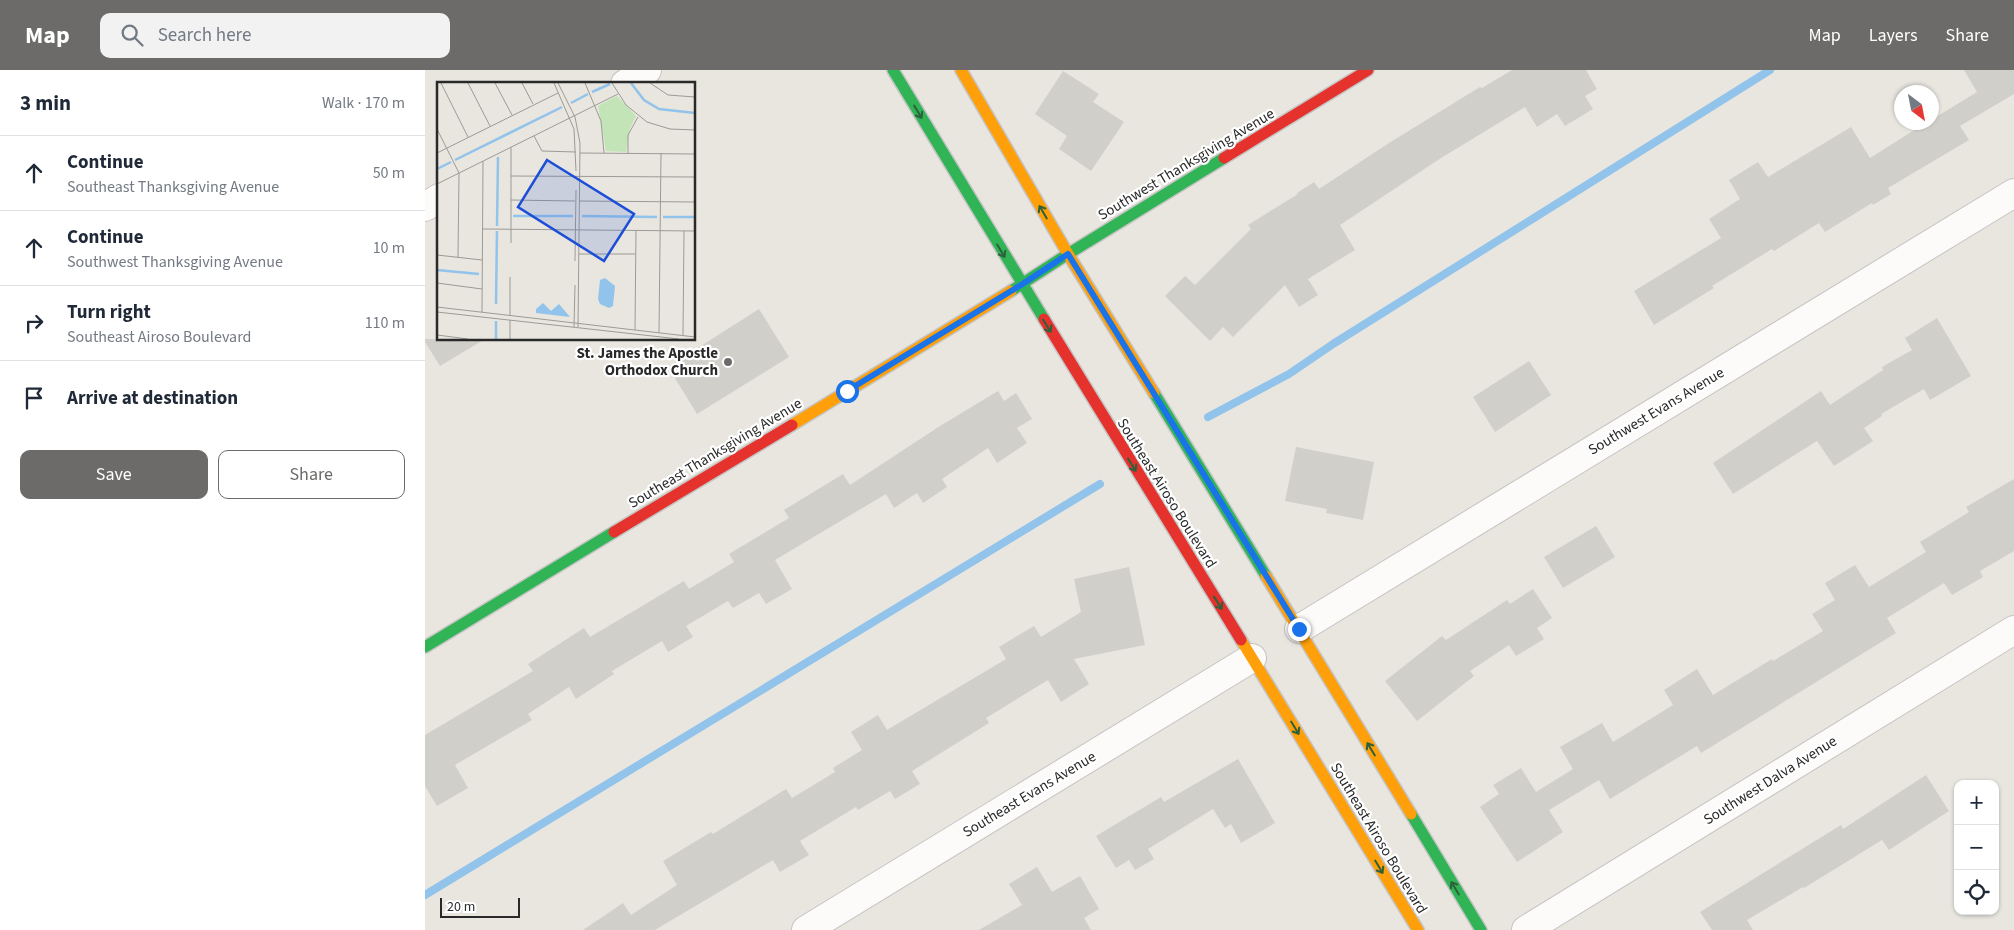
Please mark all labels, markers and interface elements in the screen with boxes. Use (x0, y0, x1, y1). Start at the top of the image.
search box (100, 13, 450, 58)
text: Map (25, 18, 70, 53)
icon: search (118, 21, 146, 49)
text: Search here (158, 22, 251, 49)
text: Map (1809, 23, 1841, 48)
text: Layers (1869, 23, 1918, 48)
text: Share (1946, 23, 1989, 48)
inset map (437, 82, 695, 340)
north arrow (1894, 85, 1939, 130)
text: 3 min (20, 88, 71, 118)
text: Walk · 170 m (322, 92, 405, 114)
street label: Southwest Thanksgiving Avenue (1094, 103, 1278, 226)
one-way arrow (914, 104, 924, 118)
text: Continue (67, 149, 144, 176)
icon: ahead (20, 159, 48, 187)
text: 50 m (373, 162, 405, 184)
text: Southeast Thanksgiving Avenue (67, 176, 279, 198)
one-way arrow (1038, 205, 1048, 219)
text: Continue (67, 224, 144, 251)
icon: ahead (20, 234, 48, 262)
text: 10 m (373, 237, 405, 259)
one-way arrow (997, 244, 1007, 258)
text: Southwest Thanksgiving Avenue (67, 251, 283, 273)
text: Turn right (67, 299, 151, 326)
icon: right (20, 309, 48, 337)
text: 110 m (365, 312, 405, 334)
one-way arrow (1043, 319, 1053, 333)
text: Southeast Airoso Boulevard (67, 326, 251, 348)
place label: St. James the Apostle Orthodox Church (577, 343, 718, 381)
marker: St. James the Apostle Orthodox Church (722, 356, 734, 368)
street label: Southwest Evans Avenue (1584, 362, 1728, 460)
route start (836, 380, 859, 403)
icon: arrive (20, 384, 48, 412)
text: Arrive at destination (67, 385, 238, 412)
street label: Southeast Thanksgiving Avenue (625, 393, 806, 514)
street label: Southeast Airoso Boulevard (1112, 414, 1221, 572)
button: Save (20, 450, 208, 499)
button: Share (218, 450, 405, 499)
one-way arrow (1128, 457, 1138, 471)
one-way arrow (1213, 596, 1223, 610)
route end (1288, 618, 1311, 641)
one-way arrow (1291, 721, 1301, 735)
street label: Southwest Dalva Avenue (1699, 731, 1841, 830)
one-way arrow (1366, 743, 1376, 757)
street label: Southeast Evans Avenue (959, 746, 1100, 843)
street label: Southeast Airoso Boulevard (1325, 759, 1432, 918)
map controls (1954, 780, 1999, 915)
button: + (1954, 780, 1999, 825)
button: − (1954, 825, 1999, 870)
one-way arrow (1375, 860, 1385, 874)
button: locate (1954, 870, 1999, 915)
one-way arrow (1450, 882, 1460, 896)
scale bar (440, 895, 520, 918)
text: 20 m (447, 897, 475, 917)

